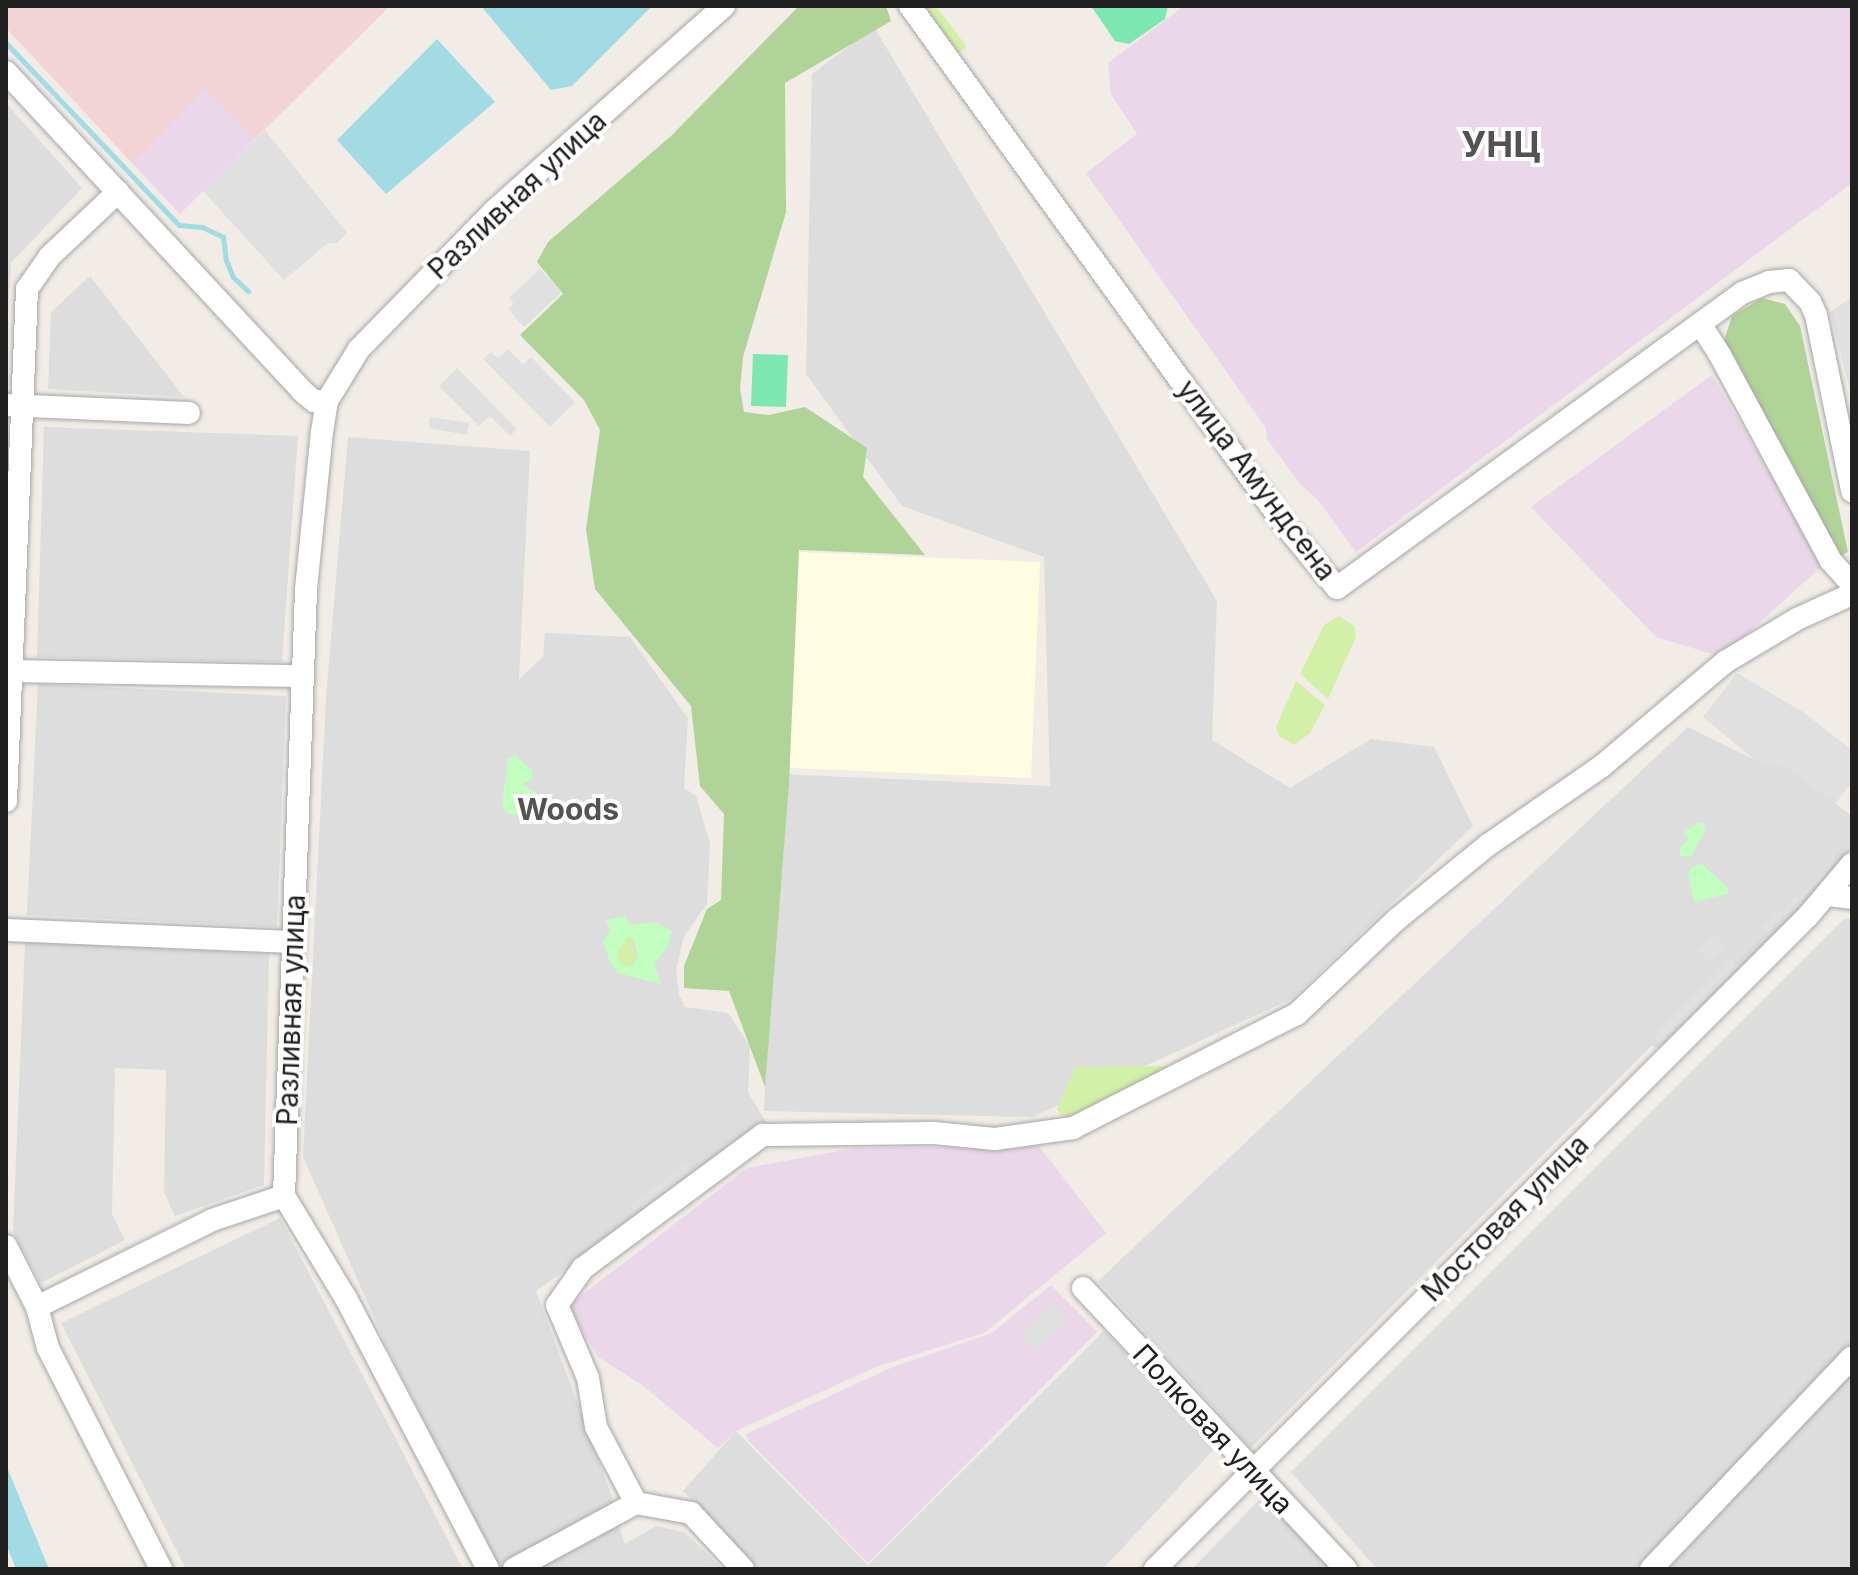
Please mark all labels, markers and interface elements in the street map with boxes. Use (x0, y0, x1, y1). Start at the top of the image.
street label: Разливная улица (421, 104, 613, 286)
district label: УНЦ (1461, 123, 1541, 167)
street label: улица Амундсена (1171, 373, 1343, 587)
district label: Woods (517, 791, 619, 827)
street label: Разливная улица (270, 894, 312, 1126)
street label: Мостовая улица (1415, 1128, 1595, 1308)
street label: Полковая улица (1126, 1337, 1300, 1521)

